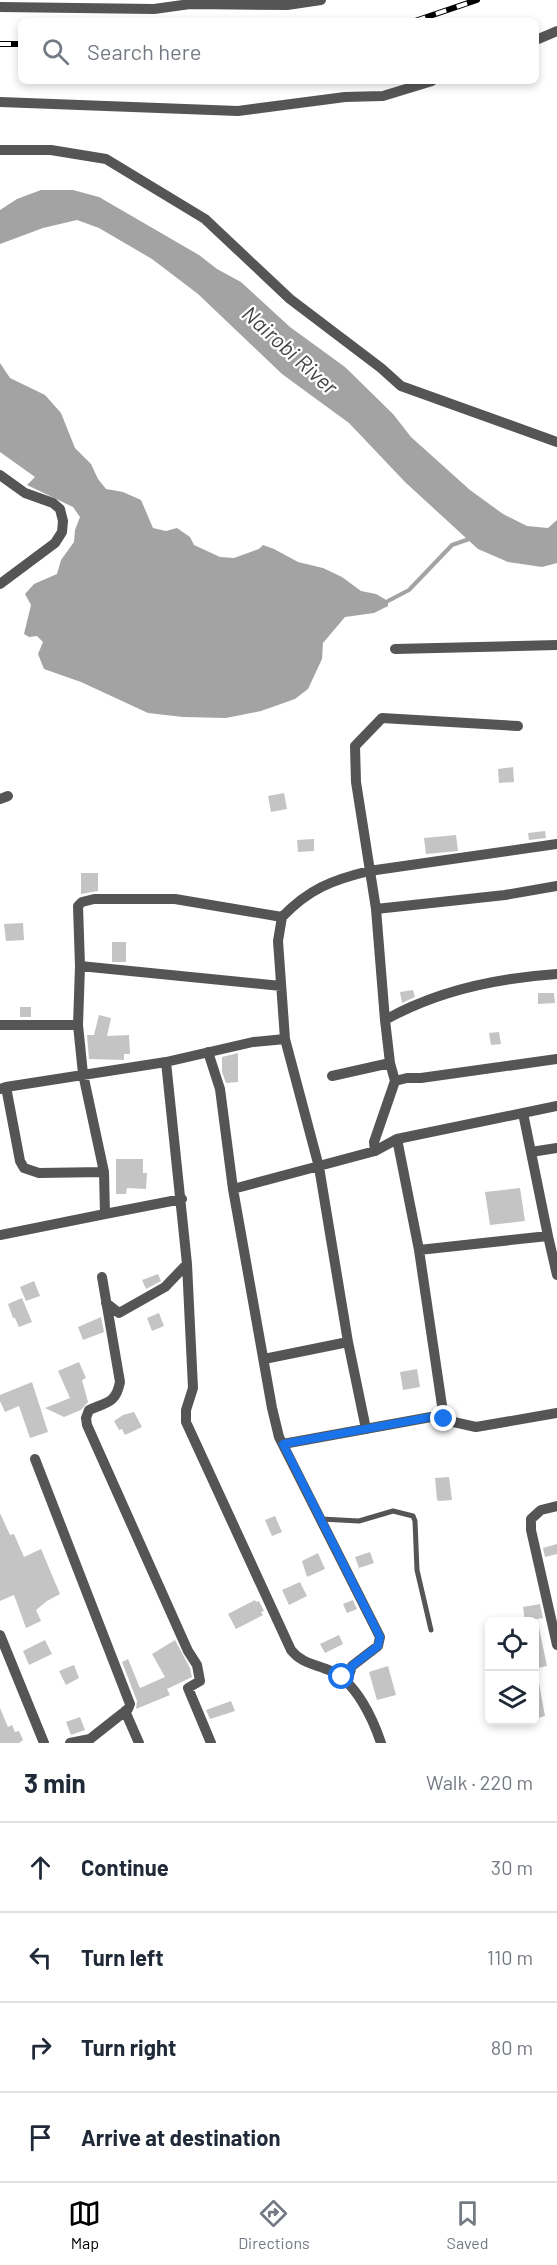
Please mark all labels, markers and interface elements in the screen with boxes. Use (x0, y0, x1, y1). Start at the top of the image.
search box (18, 18, 539, 84)
icon: search (39, 35, 72, 68)
text: Search here (87, 38, 201, 64)
water label: Nairobi River (238, 300, 345, 400)
route end (430, 1405, 456, 1431)
map controls (485, 1617, 539, 1725)
button: locate (485, 1617, 539, 1671)
route start (328, 1663, 354, 1689)
button: layers (485, 1671, 539, 1725)
text: 3 min (24, 1767, 86, 1798)
text: Walk · 220 m (426, 1770, 533, 1794)
icon: ahead (24, 1851, 57, 1884)
text: Continue (81, 1854, 169, 1880)
text: 30 m (491, 1855, 533, 1879)
icon: left (24, 1941, 57, 1974)
text: Turn left (81, 1944, 164, 1970)
text: 110 m (487, 1945, 533, 1969)
icon: right (24, 2031, 57, 2064)
text: Turn right (81, 2034, 176, 2060)
text: 80 m (491, 2035, 533, 2059)
icon: arrive (24, 2121, 57, 2154)
text: Arrive at destination (81, 2124, 280, 2150)
tab: Map (68, 2197, 101, 2252)
tab: Directions (238, 2197, 310, 2252)
tab: Saved (447, 2197, 489, 2252)

